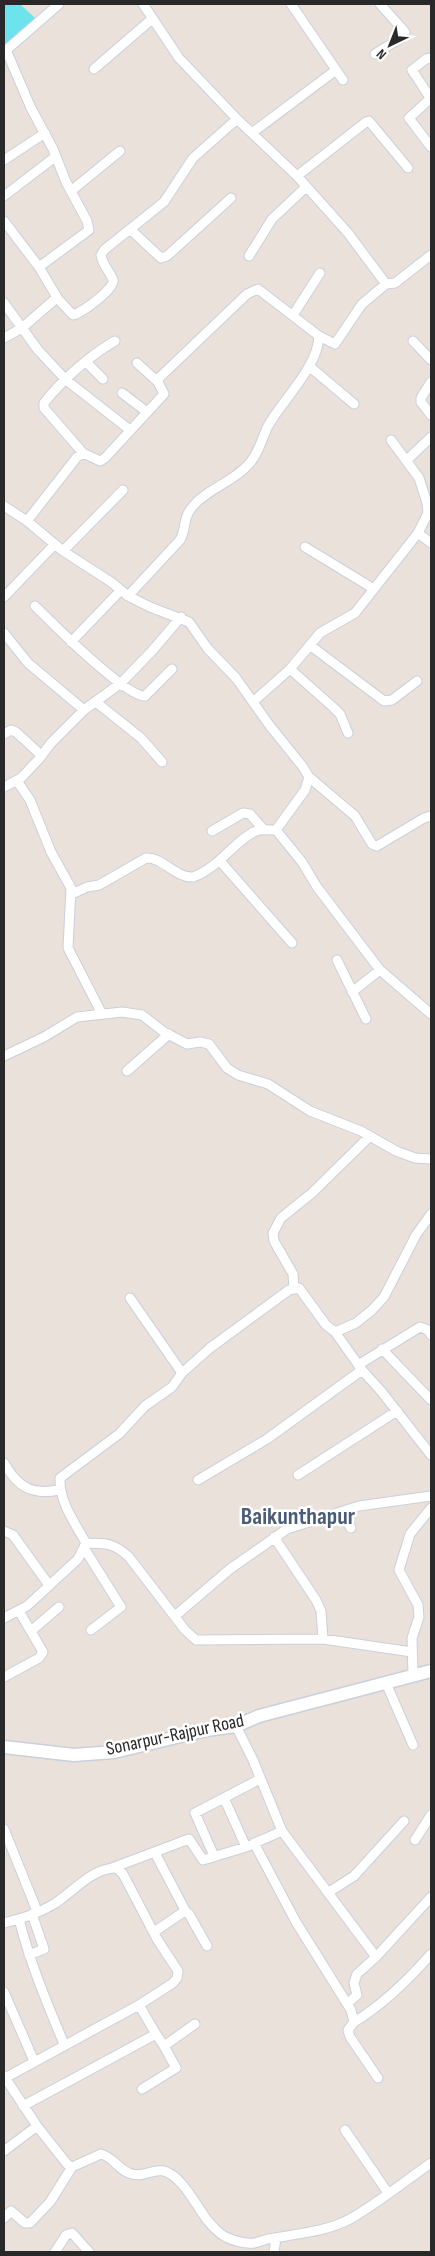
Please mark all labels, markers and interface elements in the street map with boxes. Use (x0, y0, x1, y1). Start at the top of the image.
north arrow (365, 20, 415, 70)
text: N (373, 45, 390, 63)
district label: Baikunthapur (241, 1502, 356, 1531)
street label: Sonarpur-Rajpur Road (104, 1709, 246, 1761)

